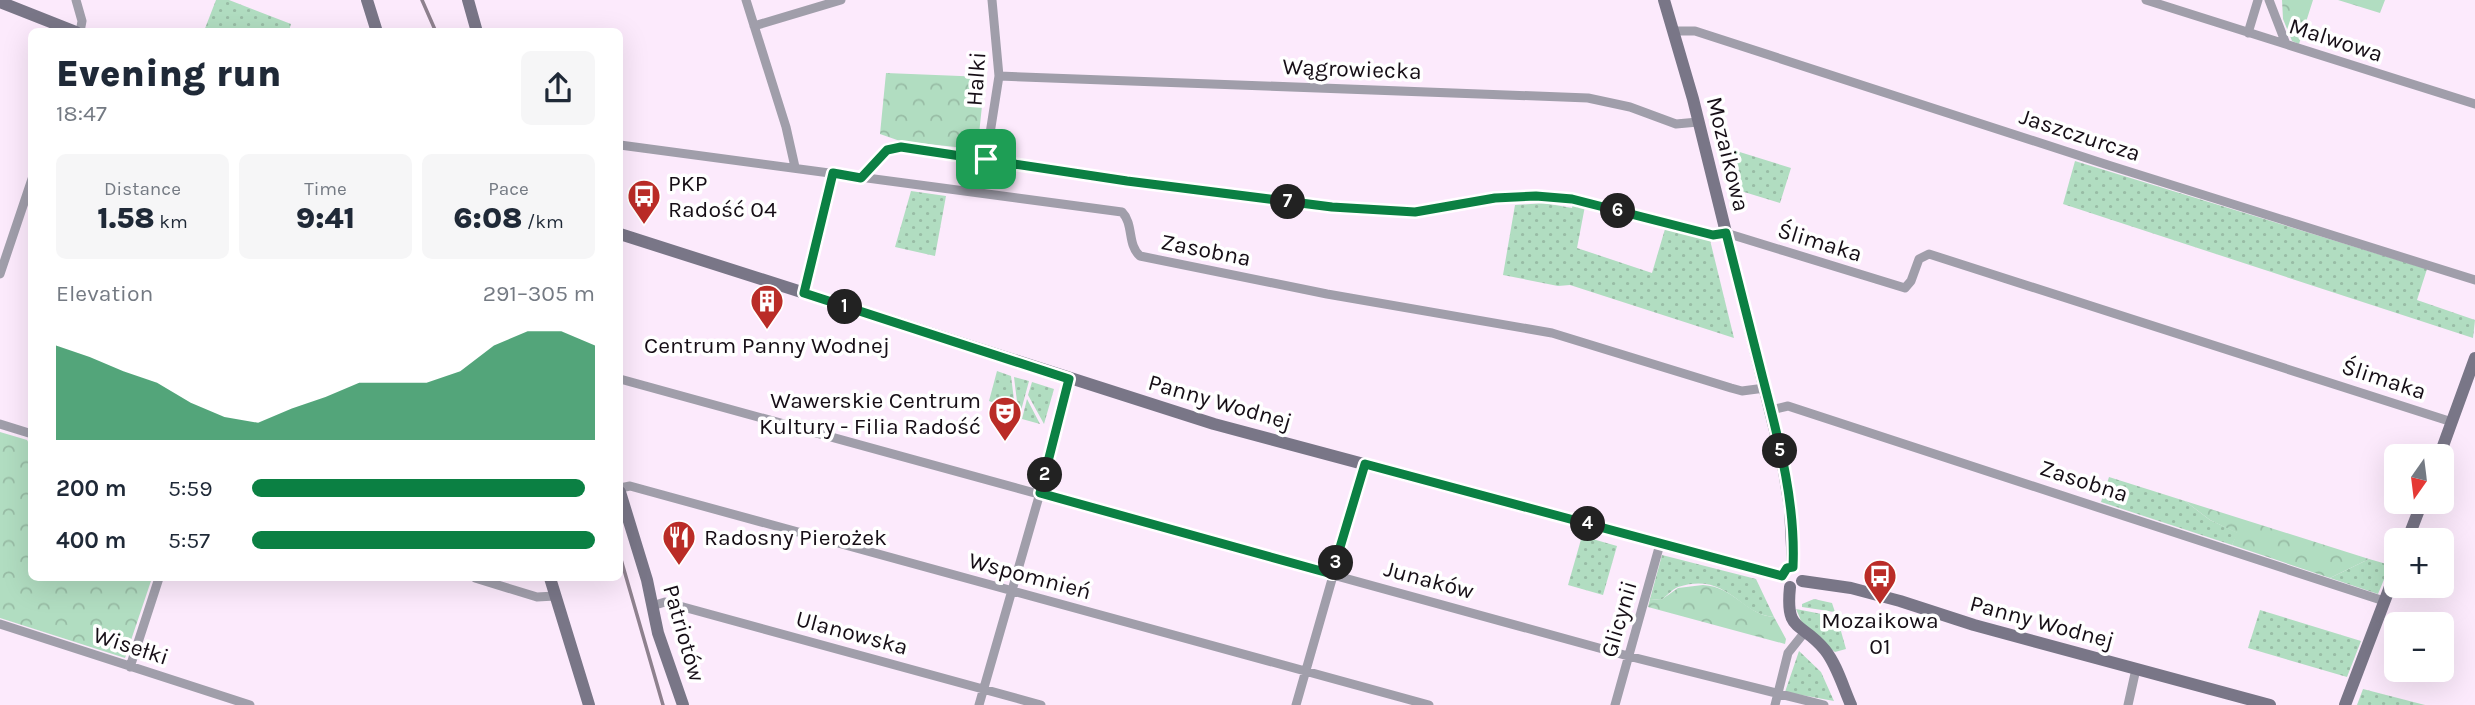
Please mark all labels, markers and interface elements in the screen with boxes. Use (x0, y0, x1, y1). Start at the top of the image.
street label: Malwowa (2286, 12, 2386, 68)
text: Evening run (56, 51, 281, 96)
button: share (521, 51, 595, 125)
street label: Halki (961, 51, 991, 107)
street label: Wągrowiecka (1282, 53, 1422, 85)
street label: Mozaikowa (1701, 94, 1755, 214)
text: 18:47 (56, 100, 107, 127)
street label: Jaszczurcza (2016, 103, 2144, 167)
pin (956, 129, 1016, 189)
icon: arrive (967, 140, 1005, 178)
place label: PKP Radość 04 (668, 170, 777, 223)
bus stop icon: PKP Radość 04 (625, 177, 663, 226)
text: Distance (104, 178, 181, 200)
text: Time (304, 178, 347, 200)
text: Pace (488, 178, 529, 200)
pin: 7 (1270, 184, 1306, 220)
text: 7 (1283, 190, 1292, 212)
pin: 6 (1600, 194, 1636, 228)
text: 6 (1612, 199, 1623, 221)
text: 1.58 (97, 200, 155, 236)
text: 9:41 (296, 200, 355, 236)
text: 6:08 (453, 200, 523, 236)
text: km (155, 211, 188, 233)
text: /km (523, 211, 564, 233)
street label: Ślimaka (1774, 216, 1866, 268)
street label: Zasobna (1159, 228, 1253, 272)
text: Elevation (56, 280, 153, 307)
text: 291–305 m (483, 280, 595, 307)
building icon: Centrum Panny Wodnej (748, 282, 786, 331)
pin: 1 (828, 290, 862, 324)
text: 1 (841, 295, 848, 317)
place label: Centrum Panny Wodnej (644, 332, 890, 359)
street label: Ślimaka (2338, 353, 2430, 405)
street label: Panny Wodnej (1145, 369, 1295, 435)
place label: Wawerskie Centrum Kultury - Filia Radość (759, 387, 981, 440)
theatre icon: Wawerskie Centrum Kultury - Filia Radość (986, 394, 1024, 443)
pin: 5 (1762, 434, 1798, 468)
text: 5 (1774, 439, 1785, 461)
north arrow (2384, 444, 2454, 514)
map controls (2384, 444, 2454, 682)
street label: Zasobna (2037, 454, 2131, 508)
pin: 2 (1028, 458, 1062, 492)
text: 2 (1039, 463, 1050, 485)
text: 200 m (56, 475, 127, 502)
text: 5:59 (168, 475, 213, 502)
pin: 4 (1570, 506, 1606, 542)
text: 4 (1582, 512, 1593, 534)
restaurant icon: Radosny Pierożek (660, 518, 698, 567)
place label: Radosny Pierożek (704, 524, 887, 551)
text: 400 m (56, 527, 126, 554)
text: 5:57 (168, 527, 210, 554)
button: + (2384, 528, 2454, 598)
pin: 3 (1318, 546, 1354, 580)
street label: Wspomnień (966, 547, 1094, 605)
text: 3 (1330, 551, 1341, 573)
street label: Junaków (1381, 555, 1477, 605)
bus stop icon: Mozaikowa 01 (1861, 557, 1899, 606)
street label: Glicynii (1595, 578, 1643, 660)
street label: Patriotów (657, 581, 711, 685)
street label: Panny Wodnej (1967, 590, 2117, 654)
street label: Ulanowska (793, 605, 911, 661)
place label: Mozaikowa 01 (1821, 607, 1939, 660)
button: − (2384, 612, 2454, 682)
street label: Wisełki (90, 621, 172, 671)

